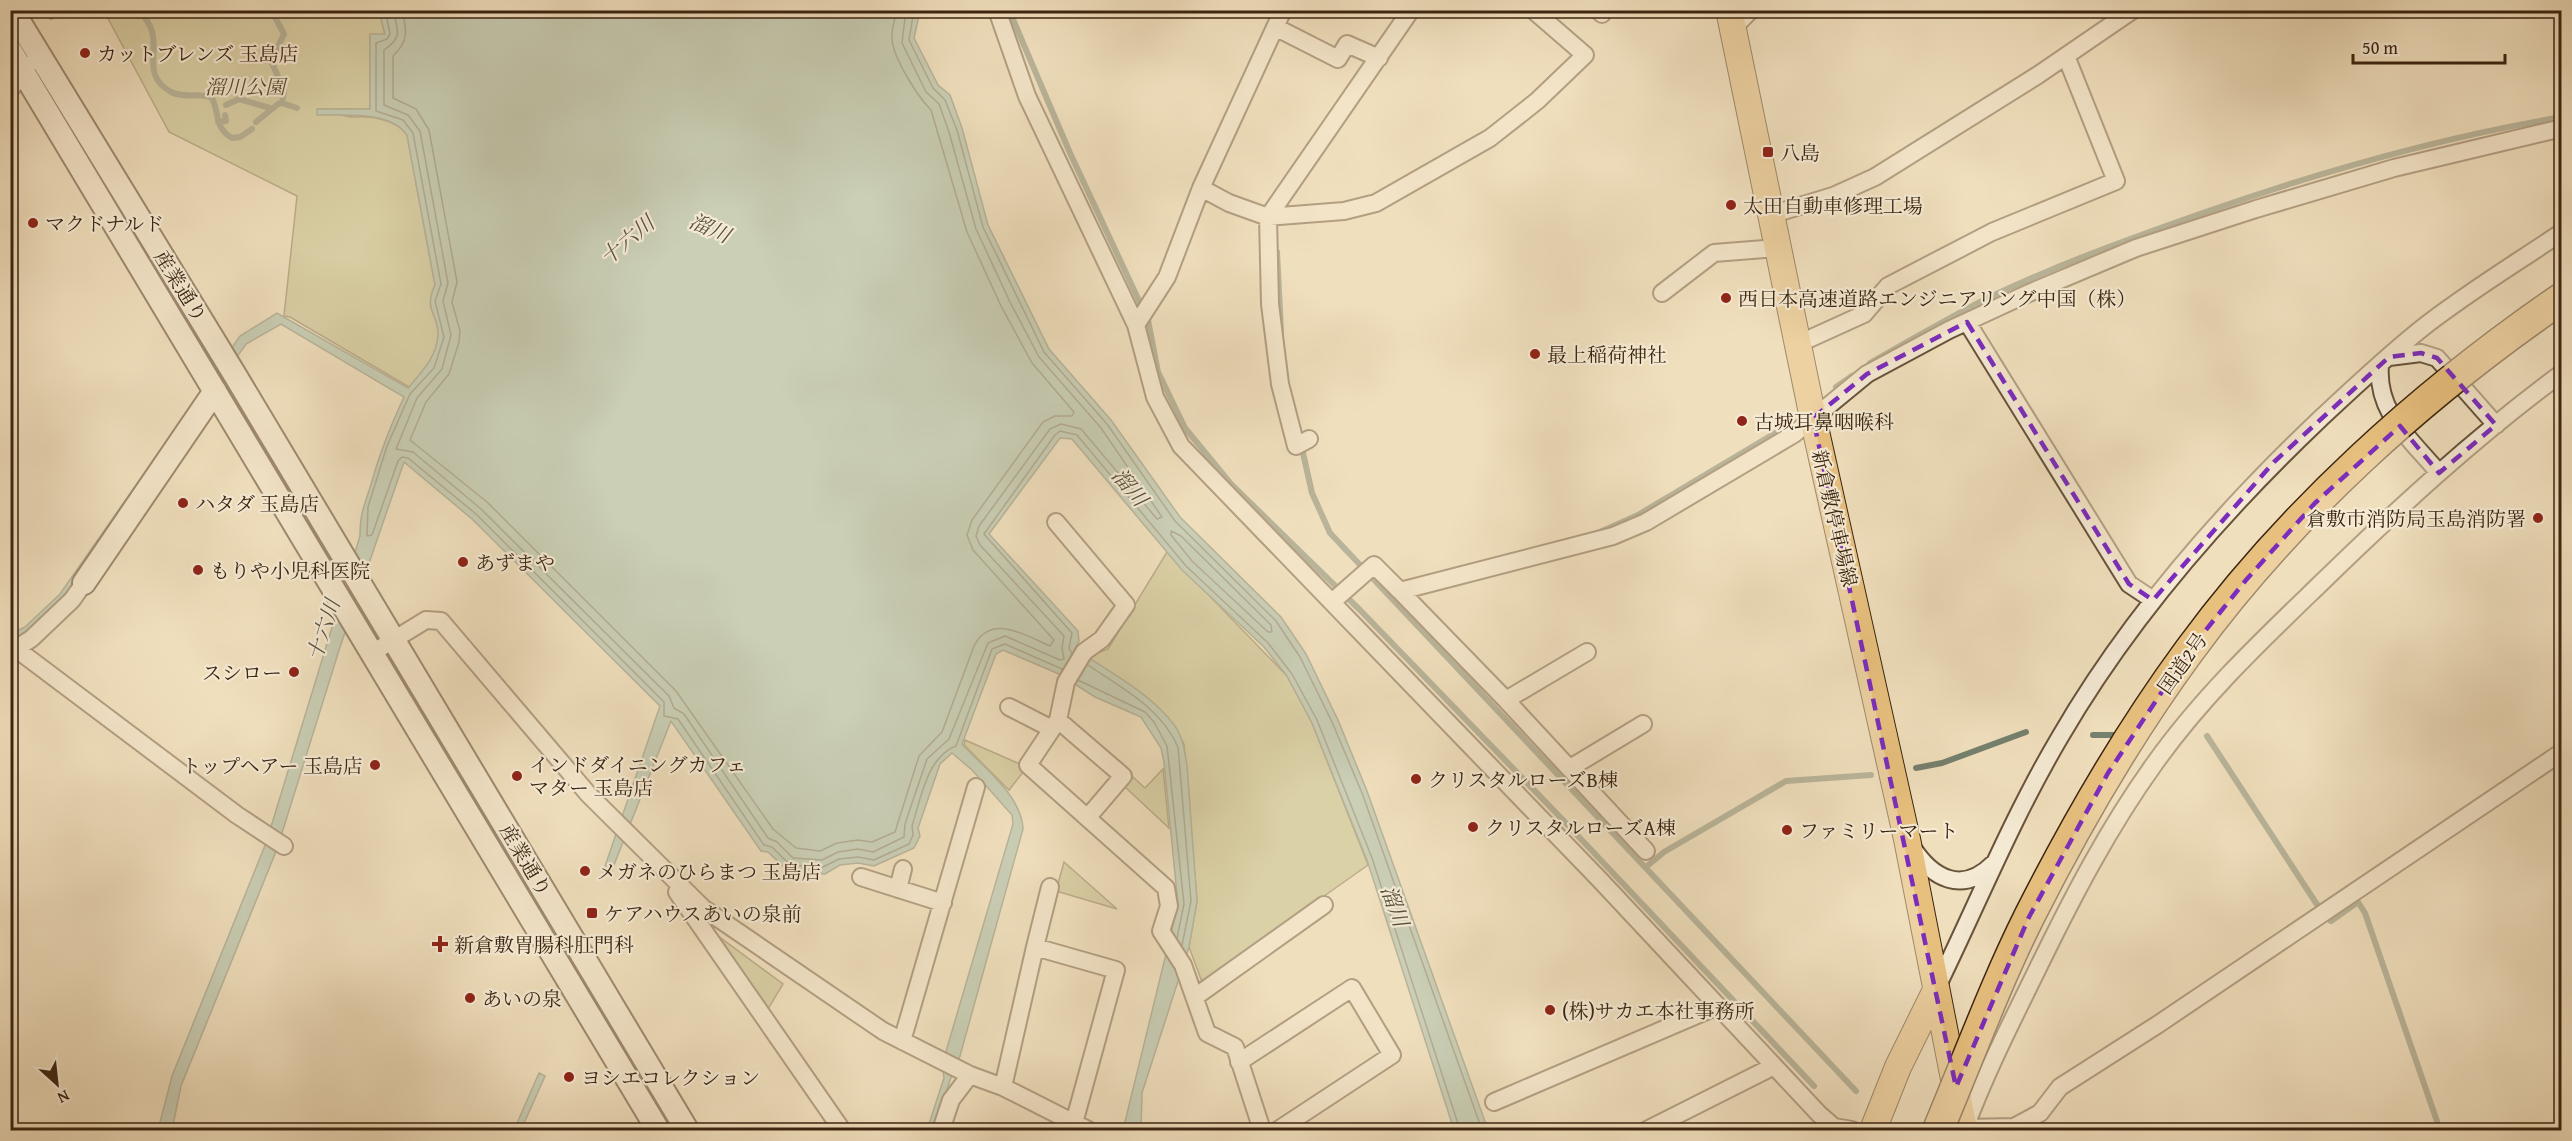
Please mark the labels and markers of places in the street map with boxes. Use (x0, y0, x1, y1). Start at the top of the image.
place label: カットブレンズ 玉島店 (97, 39, 299, 68)
marker: カットブレンズ 玉島店 (78, 46, 92, 60)
place label: 八島 (1780, 138, 1820, 167)
marker: 八島 (1761, 145, 1775, 159)
place label: 太田自動車修理工場 (1743, 191, 1923, 220)
marker: 太田自動車修理工場 (1724, 198, 1738, 212)
place label: マクドナルド (45, 209, 164, 238)
marker: マクドナルド (26, 216, 40, 230)
place label: 西日本高速道路エンジニアリング中国（株） (1738, 284, 2136, 313)
marker: 西日本高速道路エンジニアリング中国（株） (1719, 291, 1733, 305)
place label: 最上稲荷神社 (1547, 340, 1667, 369)
marker: 最上稲荷神社 (1528, 347, 1542, 361)
place label: 古城耳鼻咽喉科 (1754, 407, 1894, 436)
marker: 古城耳鼻咽喉科 (1735, 414, 1749, 428)
place label: ハタダ 玉島店 (195, 489, 319, 518)
marker: ハタダ 玉島店 (176, 496, 190, 510)
place label: 倉敷市消防局玉島消防署 (2306, 504, 2526, 533)
marker: 倉敷市消防局玉島消防署 (2531, 511, 2545, 525)
place label: あずまや (475, 548, 555, 577)
marker: あずまや (456, 555, 470, 569)
place label: もりや小児科医院 (210, 556, 370, 585)
marker: もりや小児科医院 (191, 563, 205, 577)
place label: スシロー (202, 658, 282, 687)
marker: スシロー (287, 665, 301, 679)
place label: インドダイニングカフェ マター 玉島店 (529, 750, 746, 802)
place label: トップヘアー 玉島店 (181, 751, 363, 780)
marker: トップヘアー 玉島店 (368, 758, 382, 772)
place label: クリスタルローズB棟 (1428, 765, 1618, 794)
marker: インドダイニングカフェ マター 玉島店 (510, 769, 524, 783)
marker: クリスタルローズB棟 (1409, 772, 1423, 786)
place label: クリスタルローズA棟 (1485, 813, 1676, 842)
place label: ファミリーマート (1799, 816, 1959, 845)
marker: クリスタルローズA棟 (1466, 820, 1480, 834)
marker: ファミリーマート (1780, 823, 1794, 837)
place label: メガネのひらまつ 玉島店 (597, 857, 821, 886)
marker: メガネのひらまつ 玉島店 (578, 864, 592, 878)
place label: ケアハウスあいの泉前 (604, 899, 802, 928)
marker: ケアハウスあいの泉前 (585, 906, 599, 920)
place label: 新倉敷胃腸科肛門科 (454, 930, 634, 959)
marker: 新倉敷胃腸科肛門科 (431, 935, 449, 953)
place label: あいの泉 (482, 984, 562, 1013)
marker: あいの泉 (463, 991, 477, 1005)
place label: (株)サカエ本社事務所 (1562, 996, 1754, 1025)
marker: (株)サカエ本社事務所 (1543, 1003, 1557, 1017)
place label: ヨシエコレクション (581, 1063, 760, 1092)
marker: ヨシエコレクション (562, 1070, 576, 1084)

